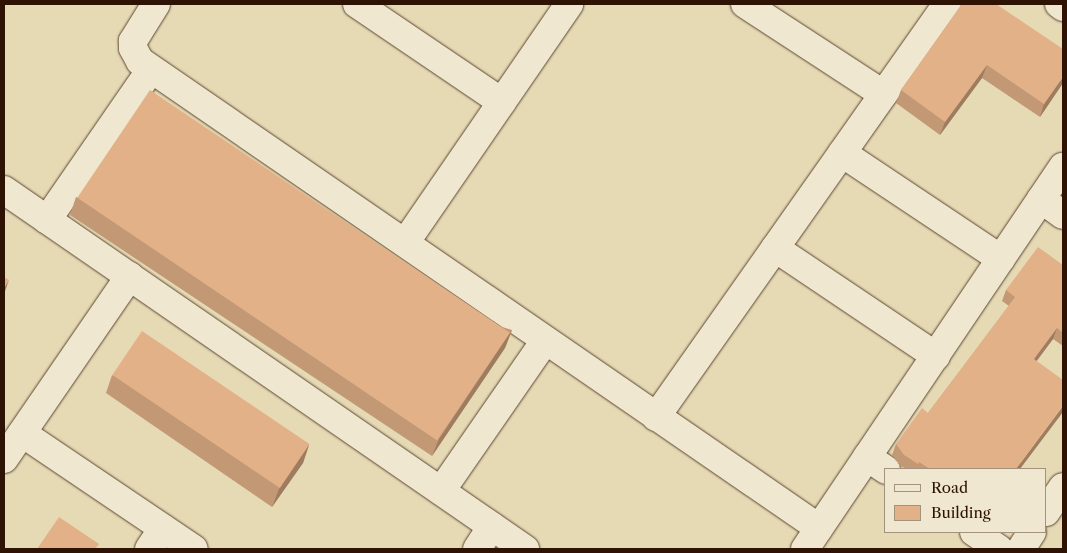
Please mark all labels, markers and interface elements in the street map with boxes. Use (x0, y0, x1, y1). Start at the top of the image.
legend (884, 468, 1047, 533)
text: Road (931, 478, 968, 497)
text: Building (931, 503, 991, 522)

